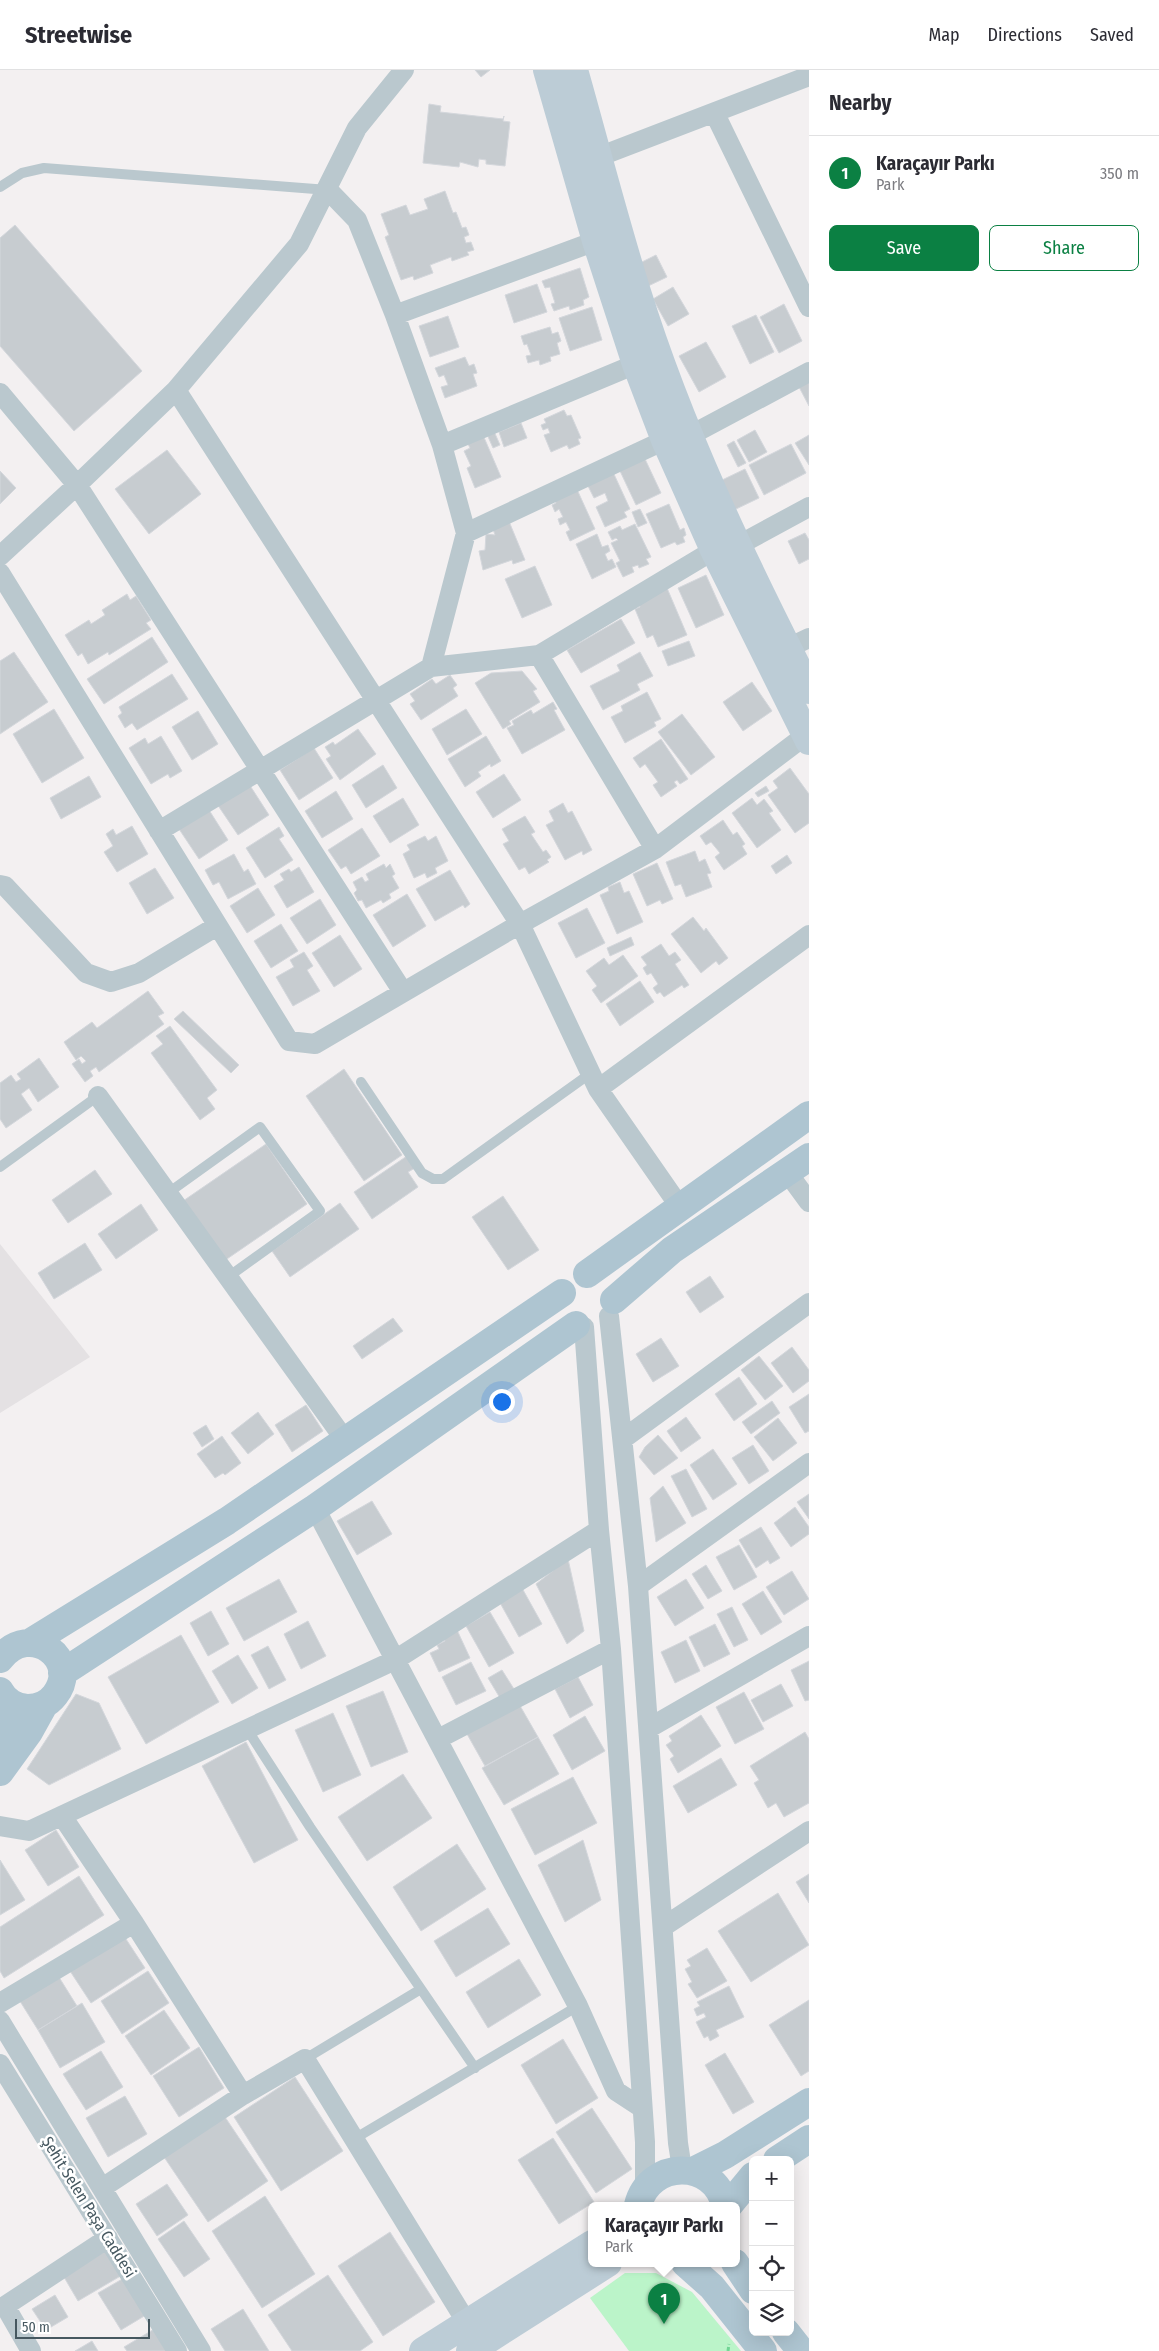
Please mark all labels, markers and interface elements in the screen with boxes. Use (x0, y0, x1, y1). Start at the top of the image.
text: Streetwise (25, 21, 132, 49)
text: Map (928, 24, 960, 46)
text: Directions (988, 24, 1062, 46)
text: Saved (1090, 24, 1134, 46)
text: Nearby (829, 90, 891, 116)
text: Karaçayır Parkı (876, 152, 995, 175)
text: 1 (842, 164, 848, 183)
text: 350 m (1100, 164, 1139, 183)
text: Park (876, 175, 904, 194)
button: Save (829, 225, 979, 271)
button: Share (989, 225, 1139, 271)
your location (489, 1389, 515, 1415)
street label: Şehit Selen Paşa Caddesi (38, 2133, 140, 2281)
map controls (749, 2156, 794, 2336)
button: + (749, 2156, 794, 2201)
button: − (749, 2201, 794, 2246)
popup (588, 2202, 740, 2267)
text: Karaçayır Parkı (605, 2214, 723, 2237)
text: Park (605, 2237, 633, 2256)
button: locate (749, 2246, 794, 2291)
pin: 1 (648, 2283, 680, 2324)
button: layers (749, 2291, 794, 2336)
scale bar (15, 2316, 150, 2339)
text: 50 m (22, 2319, 50, 2336)

